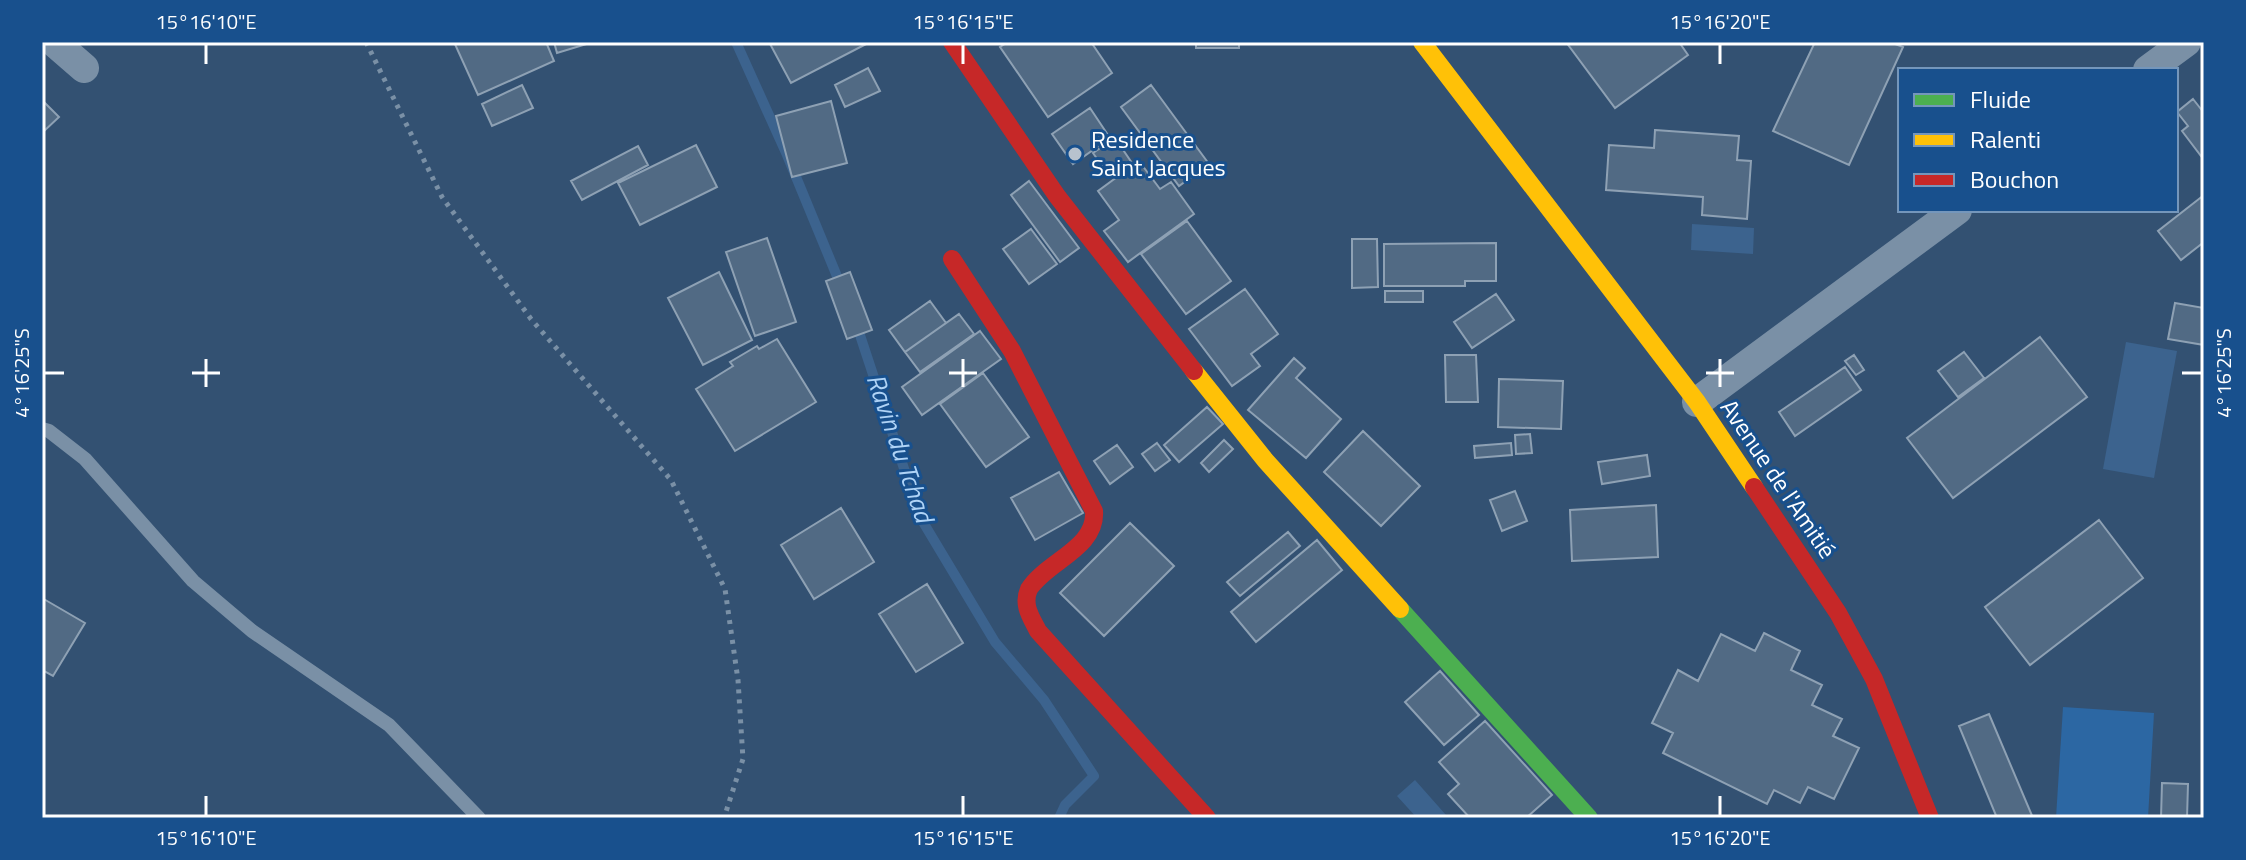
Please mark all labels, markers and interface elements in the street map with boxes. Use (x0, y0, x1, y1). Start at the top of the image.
text: 15°16'10"E (155, 6, 257, 37)
text: 15°16'15"E (912, 6, 1014, 37)
text: 15°16'20"E (1669, 6, 1771, 37)
legend (1898, 68, 2178, 212)
text: Fluide (1970, 81, 2031, 117)
place label: Residence Saint Jacques (1091, 121, 1226, 185)
text: Ralenti (1970, 121, 2041, 157)
marker: Residence Saint Jacques (1066, 145, 1084, 163)
text: Bouchon (1970, 161, 2059, 197)
text: 4°16'25"S (6, 328, 37, 418)
text: 4°16'25"S (2208, 328, 2239, 418)
water label: Ravin du Tchad (857, 368, 945, 530)
street label: Avenue de l'Amitié (1712, 392, 1846, 565)
text: 15°16'10"E (155, 822, 257, 853)
text: 15°16'15"E (912, 822, 1014, 853)
text: 15°16'20"E (1669, 822, 1771, 853)

